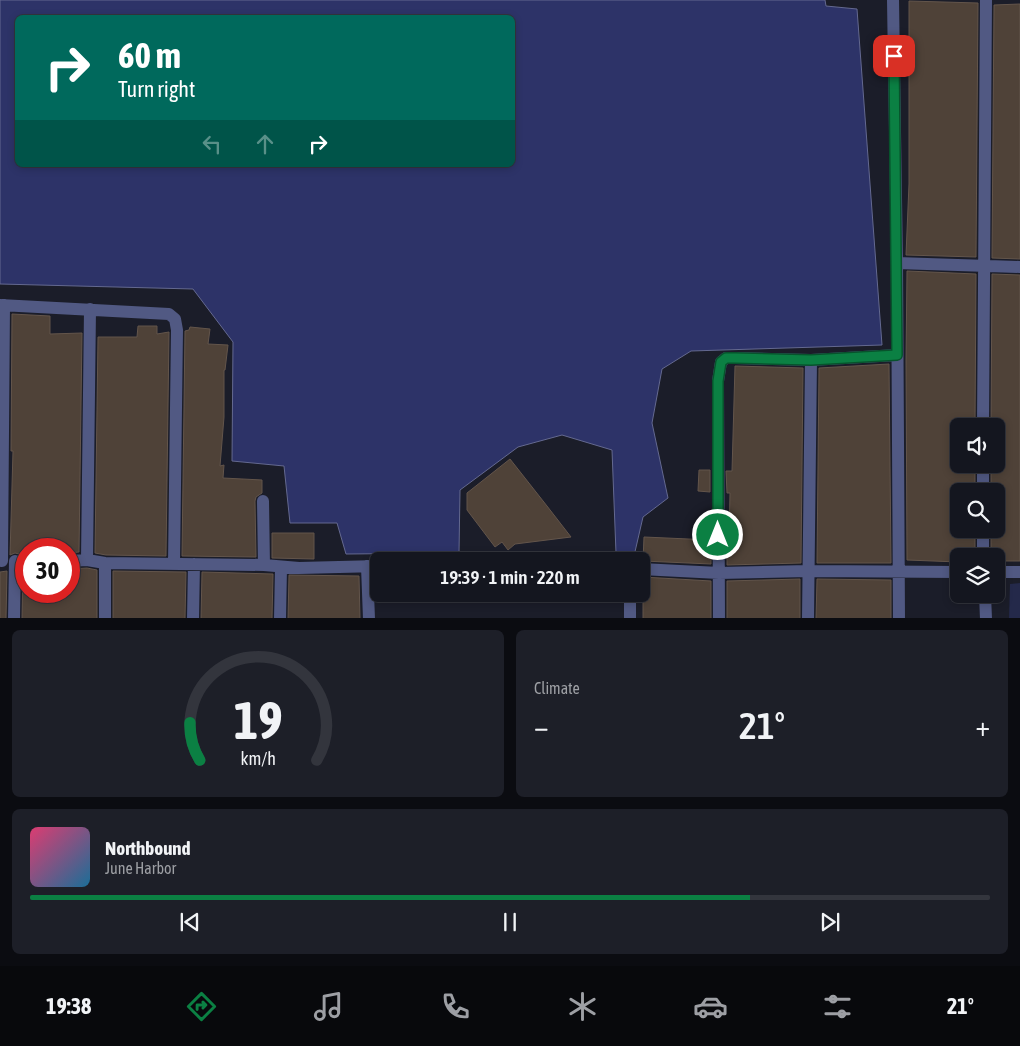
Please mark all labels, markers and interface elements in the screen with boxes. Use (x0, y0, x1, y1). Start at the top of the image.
icon: right (35, 35, 100, 100)
text: 60 m (118, 35, 181, 75)
pin (873, 35, 915, 77)
icon: arrive (880, 42, 908, 70)
text: Turn right (118, 76, 195, 102)
icon: left (198, 130, 226, 158)
icon: ahead (251, 130, 279, 158)
icon: right (304, 130, 332, 158)
map controls (950, 418, 1005, 603)
button: sound (950, 418, 1005, 473)
button: search (950, 483, 1005, 538)
position arrow (691, 508, 743, 560)
speed limit sign: 30 (15, 538, 80, 603)
button: layers (950, 548, 1005, 603)
text: 19:39 · 1 min · 220 m (440, 566, 580, 588)
text: Climate (534, 679, 580, 697)
text: 19 (234, 690, 282, 750)
text: 21° (739, 704, 785, 747)
text: − (534, 710, 549, 742)
text: + (975, 710, 990, 742)
text: km/h (240, 748, 276, 769)
text: Northbound (105, 837, 191, 859)
text: June Harbor (105, 859, 176, 877)
icon: previous (176, 908, 204, 936)
icon: pause (496, 908, 524, 936)
icon: next (816, 908, 844, 936)
icon: directions (184, 989, 219, 1024)
icon: music (311, 989, 346, 1024)
icon: phone (438, 989, 473, 1024)
icon: climate (565, 989, 600, 1024)
icon: car (693, 989, 728, 1024)
icon: filters (820, 989, 855, 1024)
text: 19:38 (46, 993, 91, 1019)
text: 21° (947, 993, 974, 1019)

